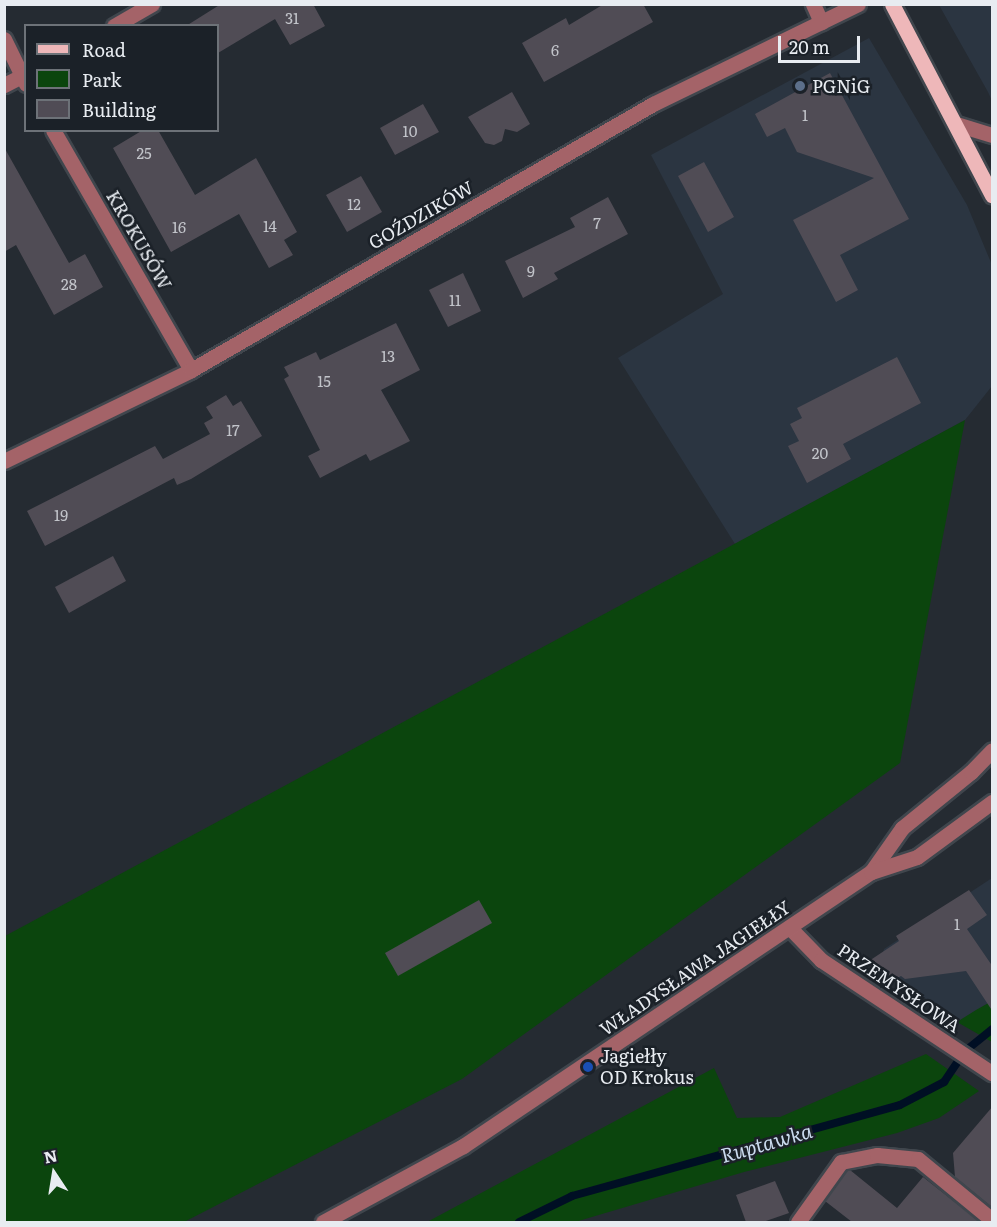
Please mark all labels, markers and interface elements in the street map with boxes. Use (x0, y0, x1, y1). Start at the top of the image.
house number: 31 (285, 9, 299, 27)
legend (24, 24, 219, 132)
scale bar (781, 24, 864, 62)
text: 20 m (789, 33, 830, 60)
text: Road (82, 36, 126, 63)
house number: 6 (551, 41, 559, 59)
text: Park (82, 66, 121, 93)
place label: PGNiG (812, 75, 870, 97)
marker: PGNiG (793, 79, 807, 93)
text: Building (82, 96, 156, 123)
house number: 1 (802, 106, 808, 124)
house number: 10 (403, 122, 417, 140)
house number: 25 (136, 144, 152, 162)
street label: GOŹDZIKÓW (365, 176, 477, 254)
street label: KROKUSÓW (102, 187, 176, 293)
house number: 12 (347, 195, 361, 213)
house number: 7 (593, 214, 601, 232)
house number: 14 (263, 217, 277, 235)
house number: 16 (172, 218, 186, 236)
house number: 9 (527, 262, 535, 280)
house number: 28 (61, 275, 77, 293)
house number: 11 (449, 291, 461, 309)
house number: 13 (381, 347, 395, 365)
house number: 15 (317, 372, 331, 390)
house number: 17 (226, 421, 240, 439)
house number: 20 (812, 444, 828, 462)
house number: 19 (54, 506, 68, 524)
street label: WŁADYSŁAWA JAGIEŁŁY (595, 896, 795, 1040)
house number: 1 (954, 915, 960, 933)
street label: PRZEMYSŁOWA (834, 939, 964, 1037)
place label: Jagiełły OD Krokus (600, 1046, 694, 1088)
marker: Jagiełły OD Krokus (581, 1060, 595, 1074)
water label: Ruptawka (717, 1117, 815, 1167)
text: N (41, 1142, 59, 1169)
north arrow (24, 1143, 84, 1203)

